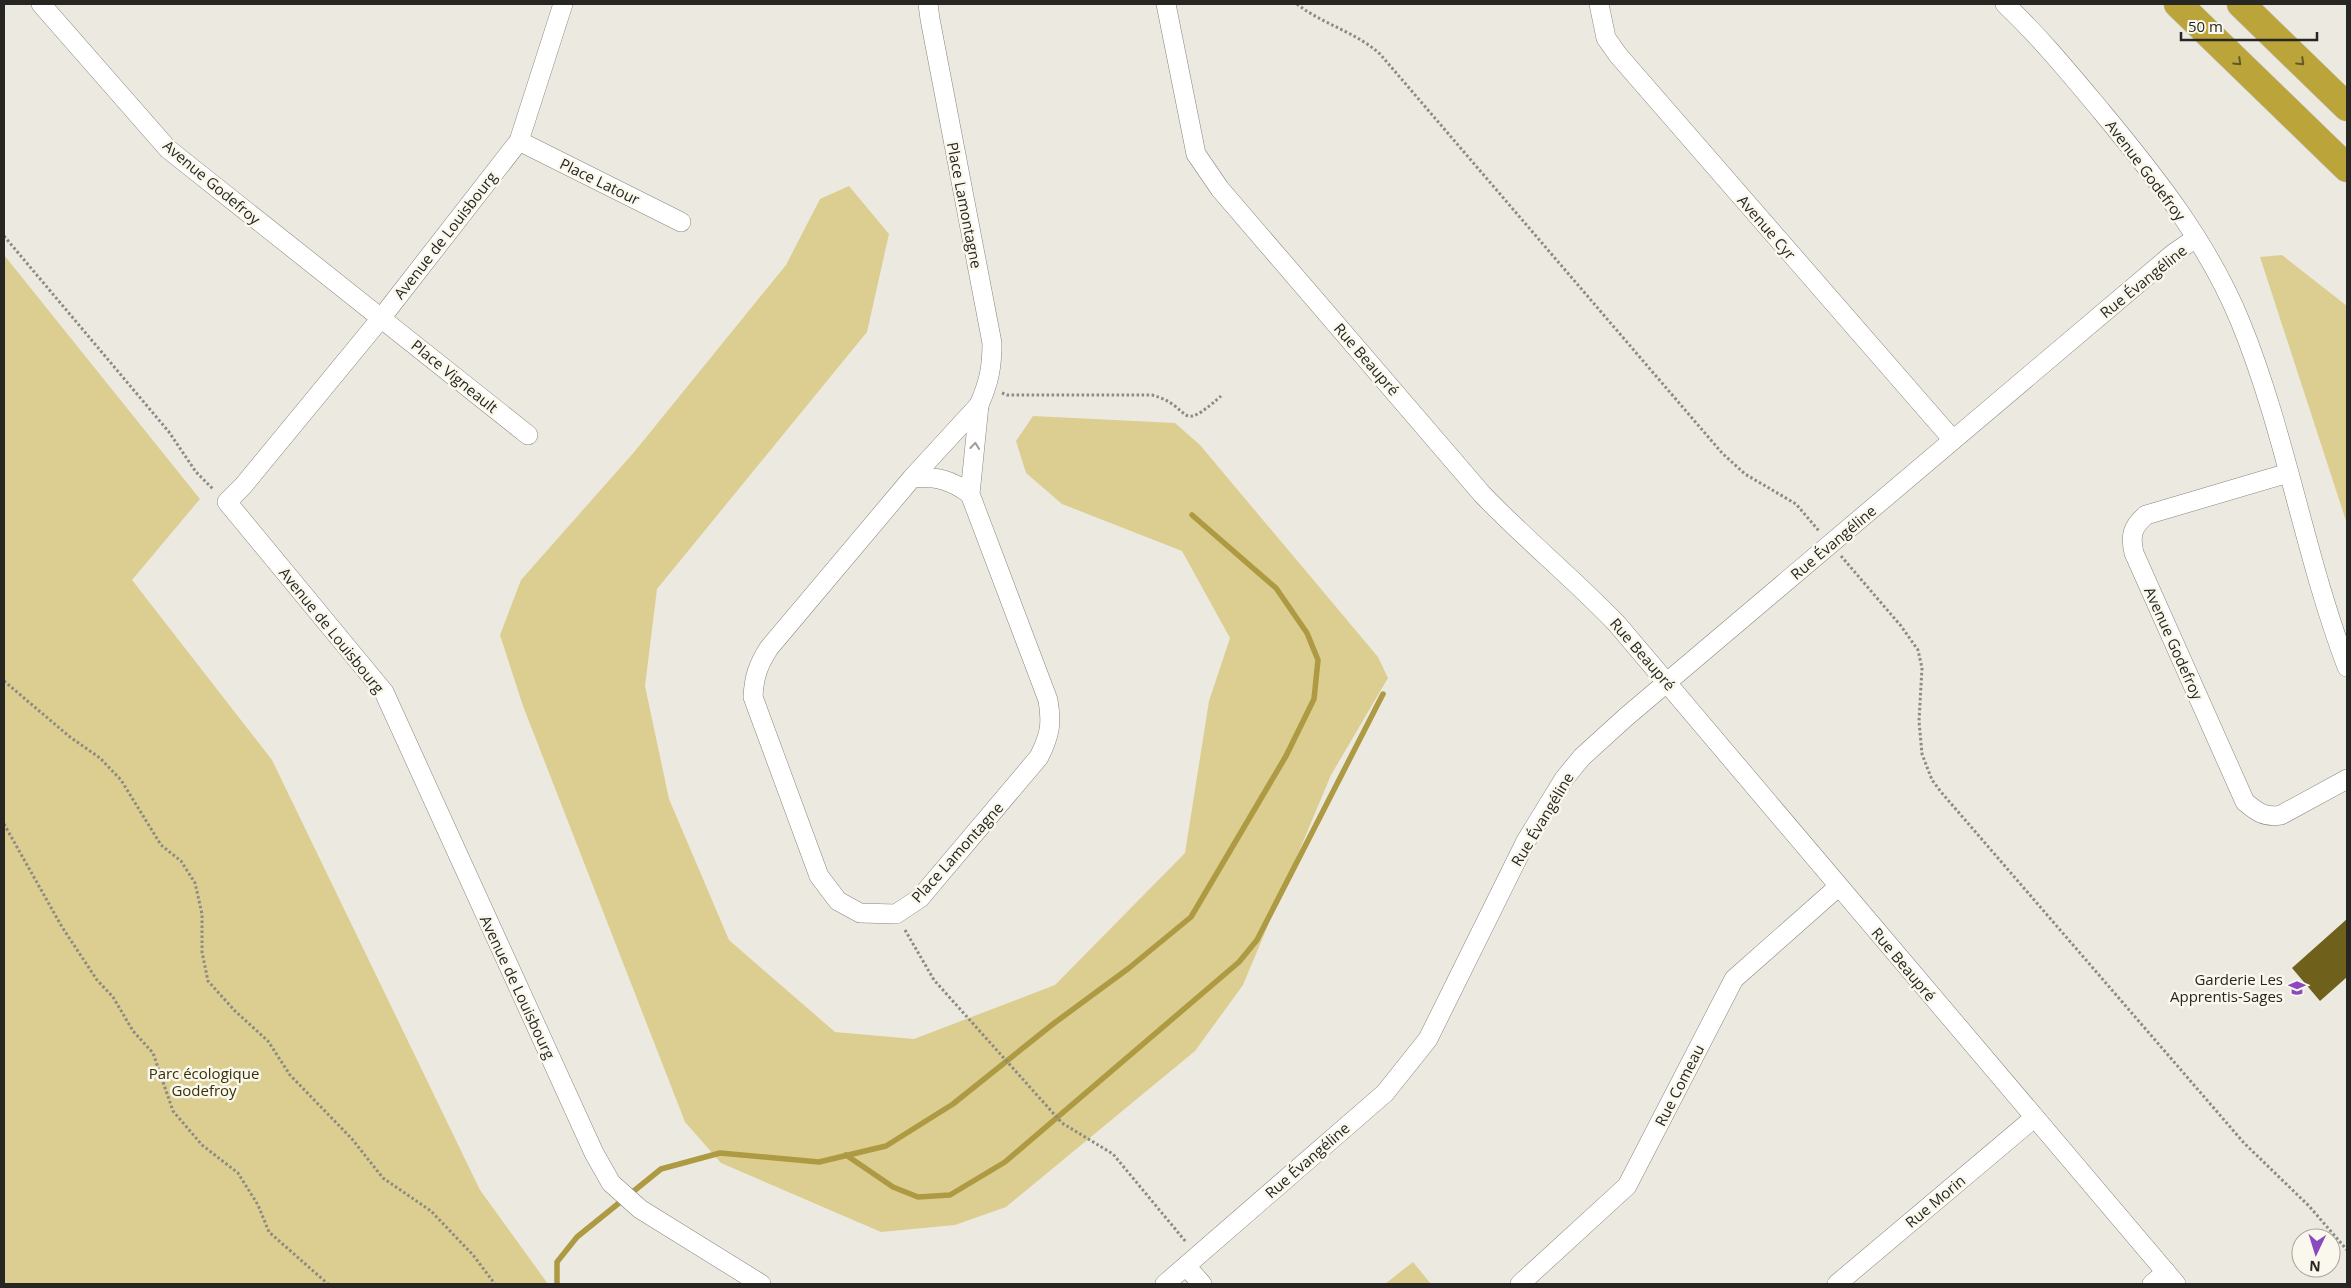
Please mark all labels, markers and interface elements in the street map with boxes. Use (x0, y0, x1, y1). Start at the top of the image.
scale bar (2181, 10, 2317, 42)
text: 50 m (2188, 16, 2223, 36)
one-way arrow (2232, 56, 2241, 65)
one-way arrow (2295, 56, 2304, 65)
street label: Avenue Godefroy (2101, 116, 2191, 225)
street label: Avenue Godefroy (159, 135, 265, 229)
street label: Place Lamontagne (943, 140, 987, 270)
street label: Place Latour (557, 153, 643, 209)
street label: Avenue de Louisbourg (389, 167, 501, 303)
street label: Avenue Cyr (1733, 191, 1801, 263)
street label: Rue Évangéline (2096, 240, 2190, 322)
street label: Rue Beaupré (1330, 318, 1404, 400)
street label: Place Vigneault (408, 335, 502, 417)
one-way arrow (969, 442, 980, 450)
street label: Rue Évangéline (1786, 500, 1880, 584)
street label: Avenue de Louisbourg (275, 563, 389, 697)
street label: Avenue Godefroy (2140, 583, 2208, 703)
street label: Rue Beaupré (1606, 613, 1680, 695)
street label: Rue Évangéline (1506, 768, 1578, 870)
street label: Place Lamontagne (907, 798, 1007, 906)
street label: Avenue de Louisbourg (476, 912, 560, 1062)
street label: Rue Beaupré (1867, 923, 1941, 1005)
place label: Garderie Les Apprentis-Sages (2170, 969, 2283, 1006)
school or university icon: Garderie Les Apprentis-Sages (2287, 978, 2307, 998)
street label: Rue Comeau (1650, 1041, 1708, 1129)
park label: Parc écologique Godefroy (149, 1063, 259, 1100)
street label: Rue Évangéline (1260, 1118, 1354, 1202)
street label: Rue Morin (1901, 1170, 1969, 1232)
north arrow (2291, 1228, 2341, 1278)
text: N (2309, 1257, 2321, 1276)

